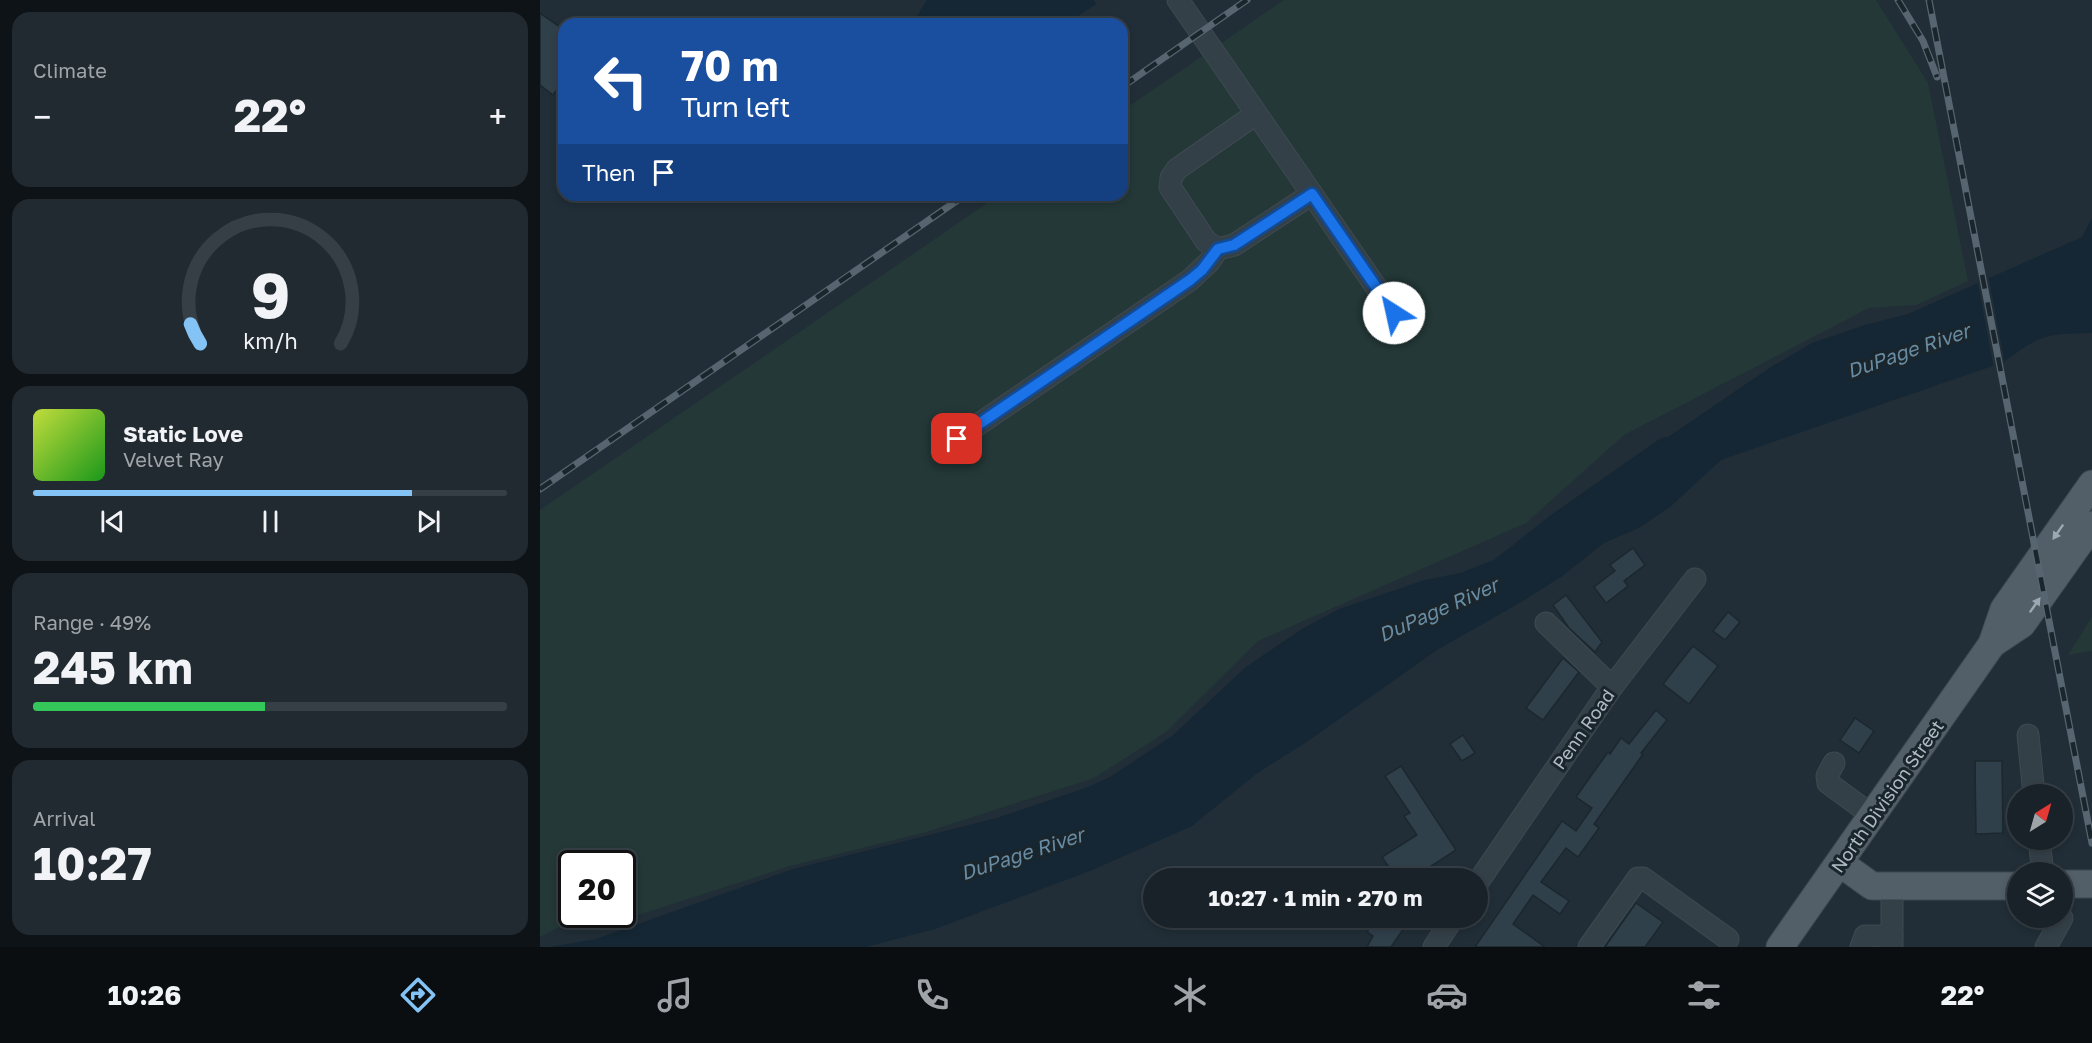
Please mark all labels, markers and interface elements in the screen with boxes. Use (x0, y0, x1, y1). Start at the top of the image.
text: 70 m (681, 40, 778, 90)
icon: left (582, 42, 660, 120)
text: Climate (33, 58, 107, 82)
text: 22° (234, 88, 306, 142)
text: Turn left (681, 91, 790, 123)
text: − (33, 97, 51, 136)
text: + (489, 97, 507, 136)
icon: arrive (647, 156, 680, 189)
text: Then (582, 159, 635, 186)
text: 9 (250, 257, 290, 332)
position arrow (1362, 281, 1426, 345)
water label: DuPage River (1843, 317, 1976, 383)
text: km/h (243, 328, 297, 354)
pin (931, 413, 982, 464)
text: Static Love (123, 420, 243, 447)
icon: arrive (940, 422, 973, 455)
text: Velvet Ray (123, 447, 224, 471)
icon: previous (96, 505, 129, 538)
icon: pause (254, 505, 287, 538)
icon: next (412, 505, 445, 538)
one-way arrow (2052, 523, 2064, 539)
water label: DuPage River (1374, 571, 1505, 647)
one-way arrow (2029, 598, 2041, 614)
text: Range · 49% (33, 610, 151, 634)
text: 245 km (33, 640, 193, 694)
street label: Penn Road (1547, 685, 1619, 773)
street label: North Division Street (1826, 716, 1948, 876)
north arrow (2007, 784, 2073, 850)
map controls (2007, 784, 2073, 928)
text: Arrival (33, 806, 96, 830)
water label: DuPage River (957, 821, 1090, 885)
text: 10:27 (33, 836, 152, 890)
speed limit sign: 20 (558, 850, 636, 928)
button: layers (2007, 862, 2073, 928)
text: 10:27 · 1 min · 270 m (1208, 884, 1423, 911)
icon: directions (397, 974, 439, 1016)
icon: music (654, 974, 696, 1016)
icon: phone (911, 974, 953, 1016)
icon: climate (1169, 974, 1211, 1016)
icon: car (1426, 974, 1468, 1016)
icon: filters (1683, 974, 1725, 1016)
text: 10:26 (108, 979, 181, 1011)
text: 22° (1941, 979, 1984, 1011)

